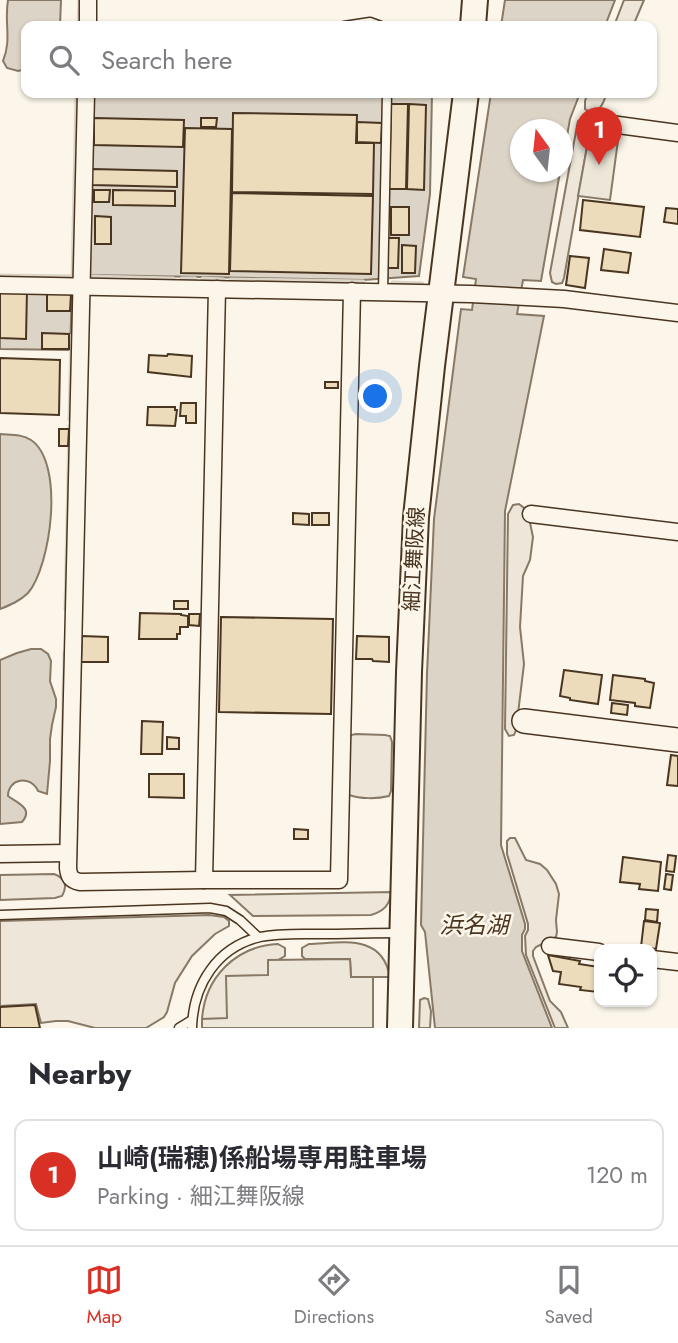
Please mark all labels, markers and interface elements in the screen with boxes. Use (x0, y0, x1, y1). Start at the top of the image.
search box (21, 21, 657, 98)
icon: search (45, 41, 83, 79)
text: Search here (101, 41, 233, 79)
pin: 1 (576, 107, 622, 165)
north arrow (510, 119, 573, 182)
your location (358, 379, 392, 413)
street label: 細江舞阪線 (396, 506, 432, 612)
water label: 浜名湖 (440, 908, 512, 942)
map controls (594, 944, 657, 1007)
button: locate (594, 944, 657, 1007)
text: Nearby (28, 1052, 131, 1095)
text: 山崎(瑞穂)係船場専用駐車場 (97, 1139, 427, 1177)
text: 1 (47, 1158, 59, 1192)
text: 120 m (586, 1158, 648, 1192)
text: Parking · 細江舞阪線 (97, 1179, 305, 1213)
tab: Map (85, 1261, 123, 1330)
tab: Directions (294, 1261, 374, 1330)
tab: Saved (545, 1261, 593, 1330)

